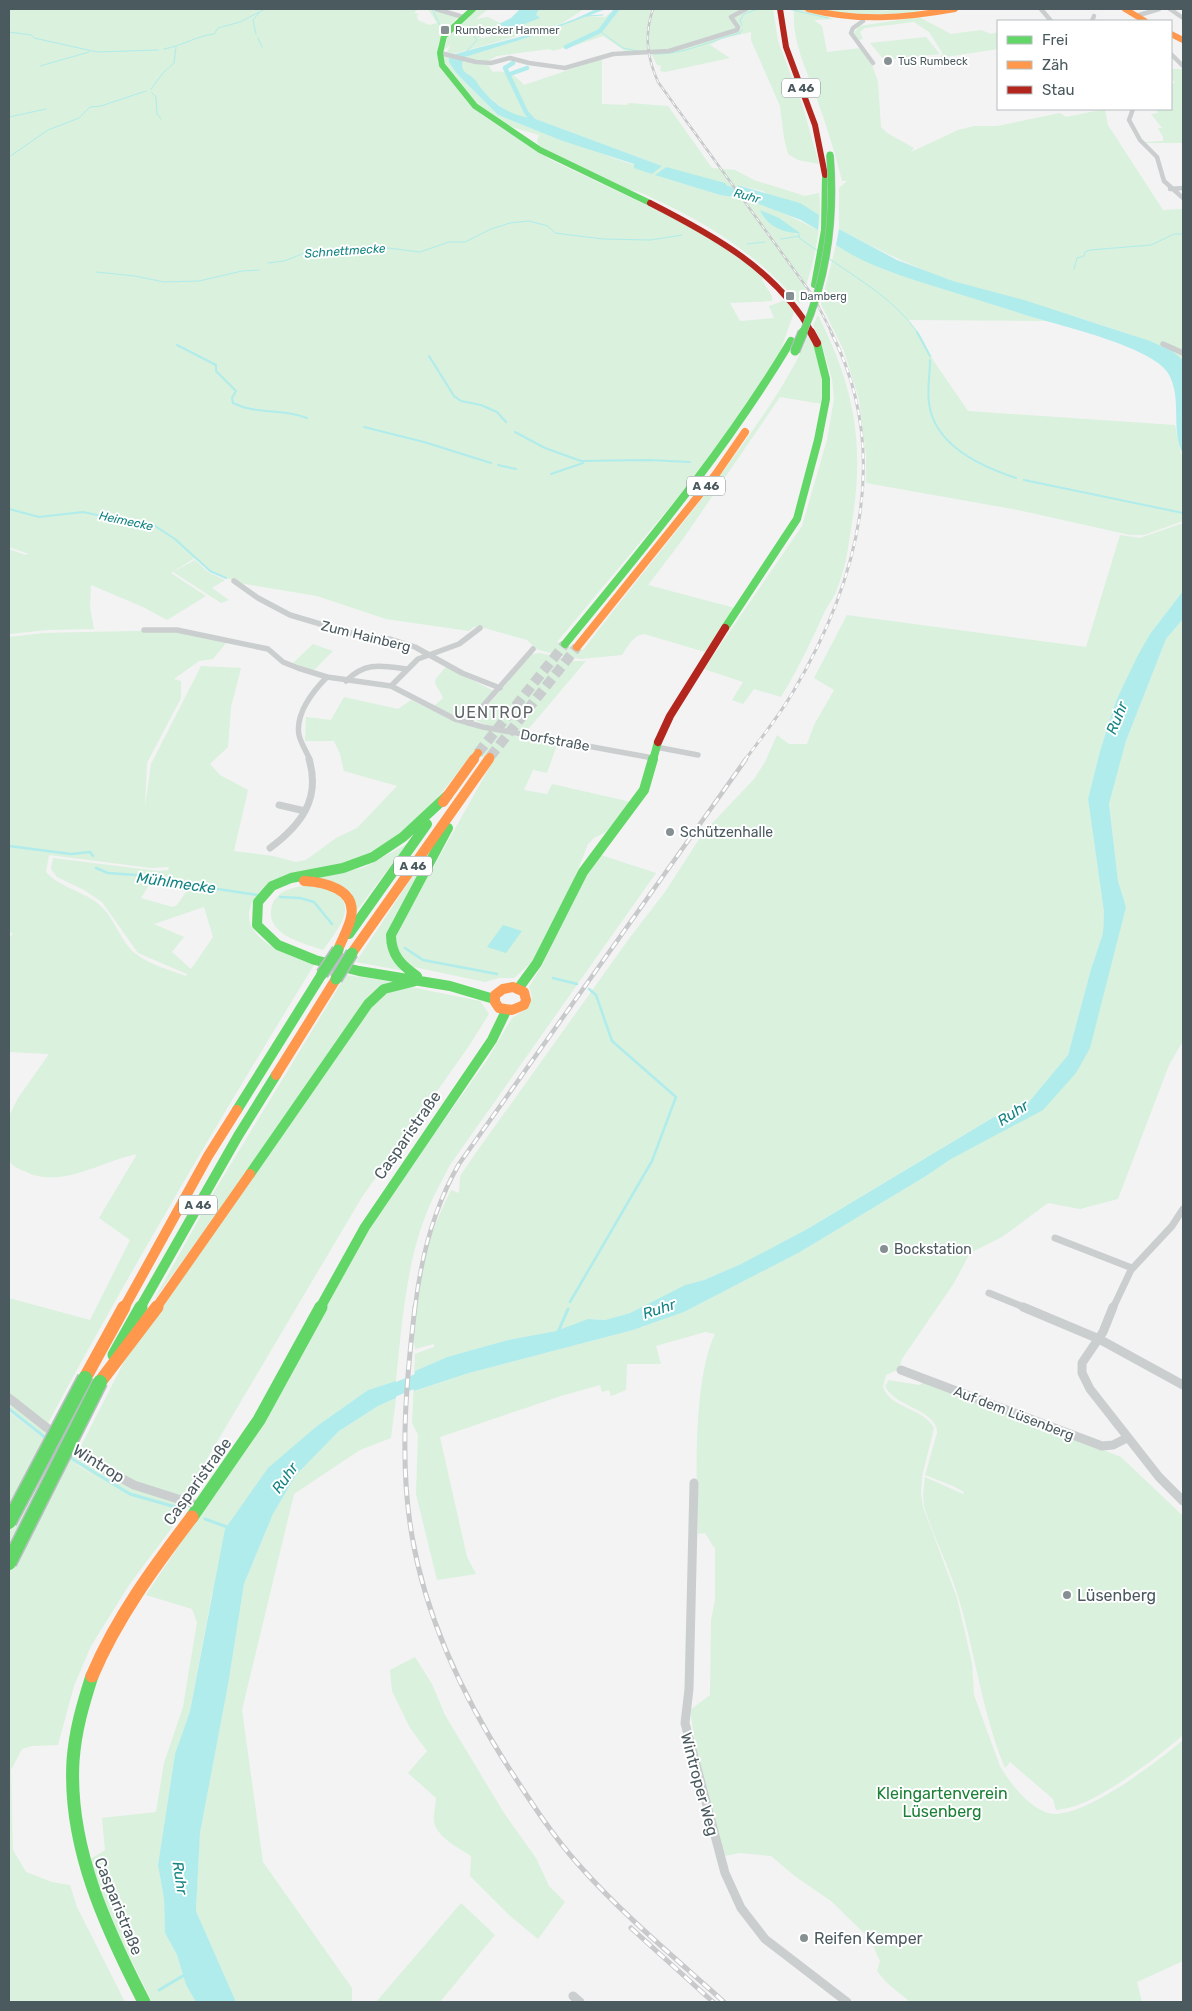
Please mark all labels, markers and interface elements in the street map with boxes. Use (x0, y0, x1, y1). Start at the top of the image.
legend (997, 20, 1172, 110)
marker: Rumbecker Hammer (439, 24, 451, 36)
place label: Rumbecker Hammer (455, 24, 560, 37)
text: Frei (1042, 31, 1068, 49)
marker: TuS Rumbeck (882, 55, 894, 67)
place label: TuS Rumbeck (898, 55, 968, 68)
text: Zäh (1042, 56, 1068, 74)
road number: A 46 (782, 78, 820, 98)
text: Stau (1042, 81, 1075, 99)
water label: Ruhr (732, 186, 762, 207)
water label: Schnettmecke (304, 241, 386, 261)
marker: Damberg (784, 290, 796, 302)
place label: Damberg (800, 290, 847, 303)
road number: A 46 (687, 476, 725, 496)
water label: Heimecke (98, 508, 155, 534)
street label: Zum Hainberg (319, 617, 412, 656)
water label: Ruhr (1102, 698, 1132, 737)
district label: UENTROP (454, 703, 534, 722)
street label: Dorfstraße (519, 726, 591, 755)
place label: Schützenhalle (680, 824, 773, 841)
marker: Schützenhalle (664, 826, 676, 838)
road number: A 46 (394, 856, 432, 876)
water label: Mühlmecke (135, 869, 217, 898)
street label: Casparistraße (370, 1087, 445, 1183)
water label: Ruhr (994, 1096, 1033, 1130)
road number: A 46 (179, 1196, 217, 1214)
place label: Bockstation (894, 1241, 972, 1258)
marker: Bockstation (878, 1243, 890, 1255)
water label: Ruhr (640, 1295, 679, 1323)
street label: Auf dem Lüsenberg (951, 1383, 1076, 1444)
street label: Casparistraße (159, 1434, 236, 1529)
street label: Wintrop (69, 1440, 128, 1487)
water label: Ruhr (268, 1458, 303, 1497)
place label: Lüsenberg (1077, 1586, 1156, 1605)
marker: Lüsenberg (1061, 1589, 1073, 1601)
street label: Wintroper Weg (677, 1730, 722, 1838)
park label: Kleingartenverein Lüsenberg (876, 1784, 1008, 1821)
street label: Casparistraße (90, 1855, 147, 1958)
water label: Ruhr (168, 1860, 192, 1897)
place label: Reifen Kemper (814, 1929, 923, 1948)
marker: Reifen Kemper (798, 1932, 810, 1944)

